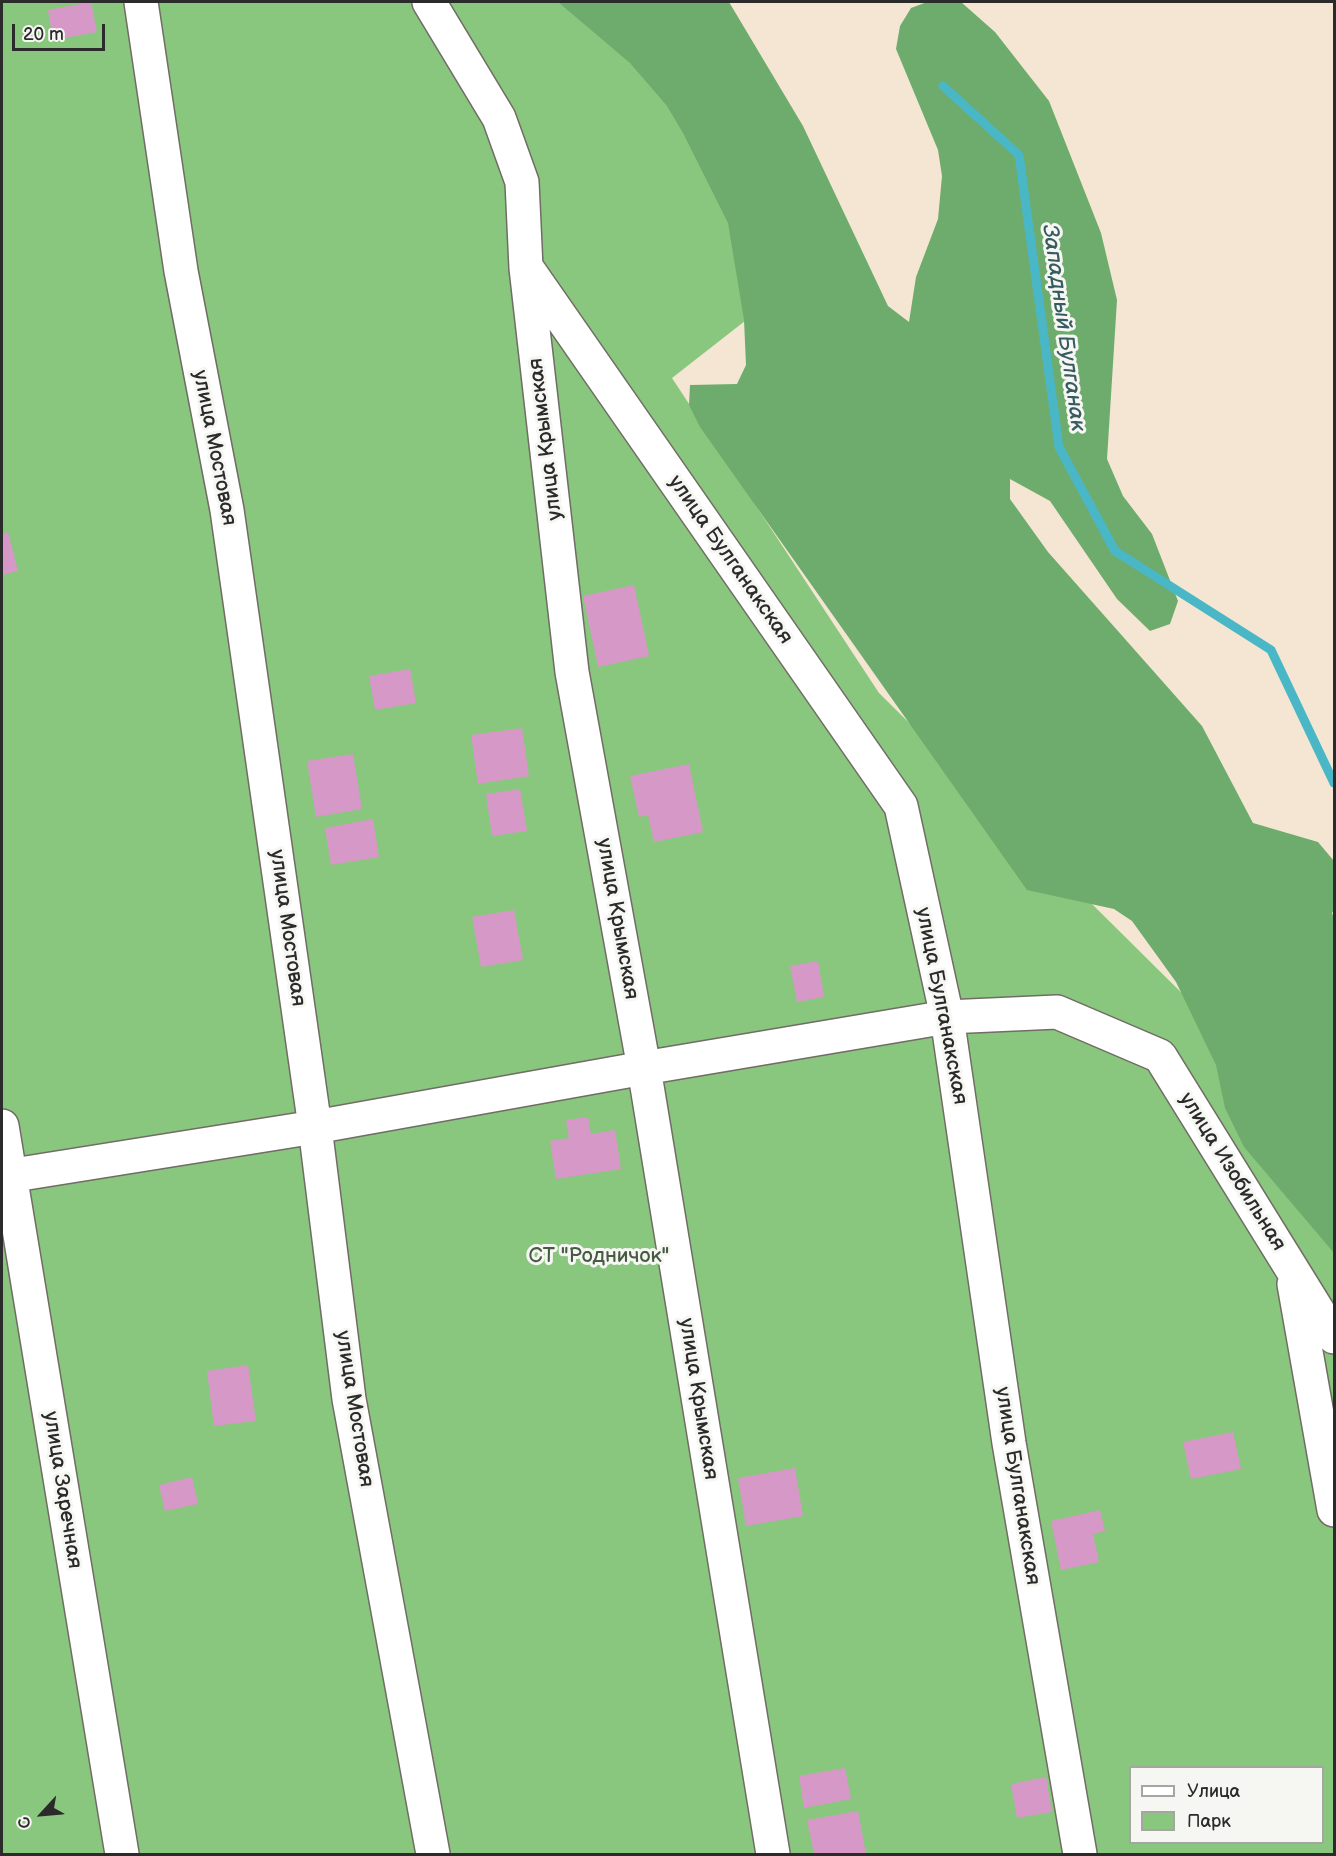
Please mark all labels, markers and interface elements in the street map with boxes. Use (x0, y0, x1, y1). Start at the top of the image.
scale bar (15, 12, 108, 50)
text: 20 m (23, 24, 64, 45)
water label: Западный Булганак (1035, 223, 1091, 433)
street label: улица Крымская (524, 356, 568, 522)
street label: улица Мостовая (187, 368, 241, 528)
street label: улица Булганакская (662, 471, 798, 649)
street label: улица Крымская (590, 836, 644, 1002)
street label: улица Мостовая (264, 848, 310, 1008)
street label: улица Булганакская (910, 905, 972, 1107)
street label: улица Изобильная (1173, 1088, 1291, 1256)
park label: СТ "Родничок" (529, 1244, 669, 1270)
street label: улица Крымская (673, 1316, 723, 1482)
street label: улица Мостовая (329, 1329, 379, 1489)
street label: улица Булганакская (989, 1385, 1045, 1587)
street label: улица Заречная (37, 1410, 87, 1570)
legend (1129, 1766, 1324, 1844)
text: Улица (1187, 1781, 1240, 1802)
north arrow (12, 1784, 72, 1844)
text: Парк (1187, 1811, 1231, 1832)
text: С (14, 1813, 36, 1831)

